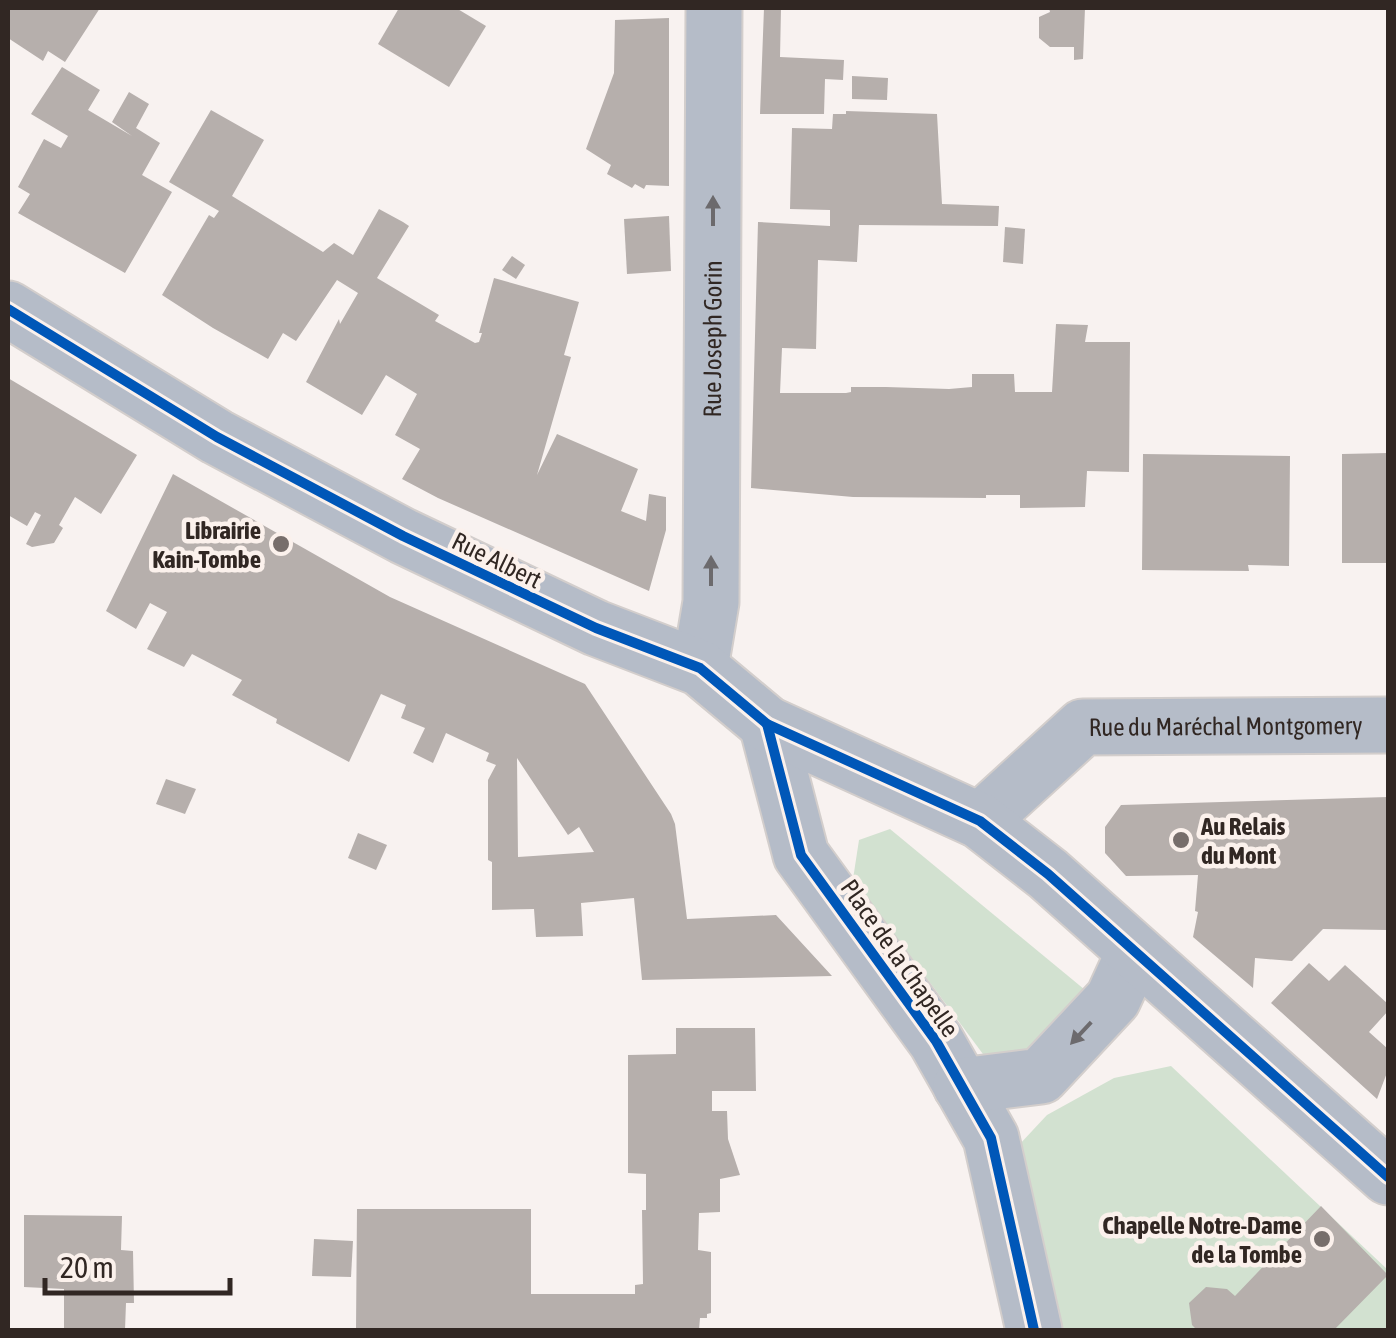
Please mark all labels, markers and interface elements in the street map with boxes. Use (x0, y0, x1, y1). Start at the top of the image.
one-way arrow (705, 195, 721, 227)
street label: Rue Joseph Gorin (698, 260, 727, 418)
place label: Librairie Kain-Tombe (152, 516, 261, 573)
street label: Rue Albert (448, 526, 546, 594)
marker: Librairie Kain-Tombe (270, 533, 292, 555)
one-way arrow (703, 555, 719, 587)
street label: Rue du Maréchal Montgomery (1089, 711, 1363, 741)
place label: Au Relais du Mont (1200, 812, 1286, 869)
marker: Au Relais du Mont (1170, 829, 1192, 851)
street label: Place de la Chapelle (835, 874, 965, 1042)
one-way arrow (1070, 1021, 1093, 1045)
place label: Chapelle Notre-Dame de la Tombe (1102, 1211, 1302, 1268)
marker: Chapelle Notre-Dame de la Tombe (1311, 1228, 1333, 1250)
scale bar (45, 1233, 230, 1295)
text: 20 m (60, 1250, 114, 1284)

